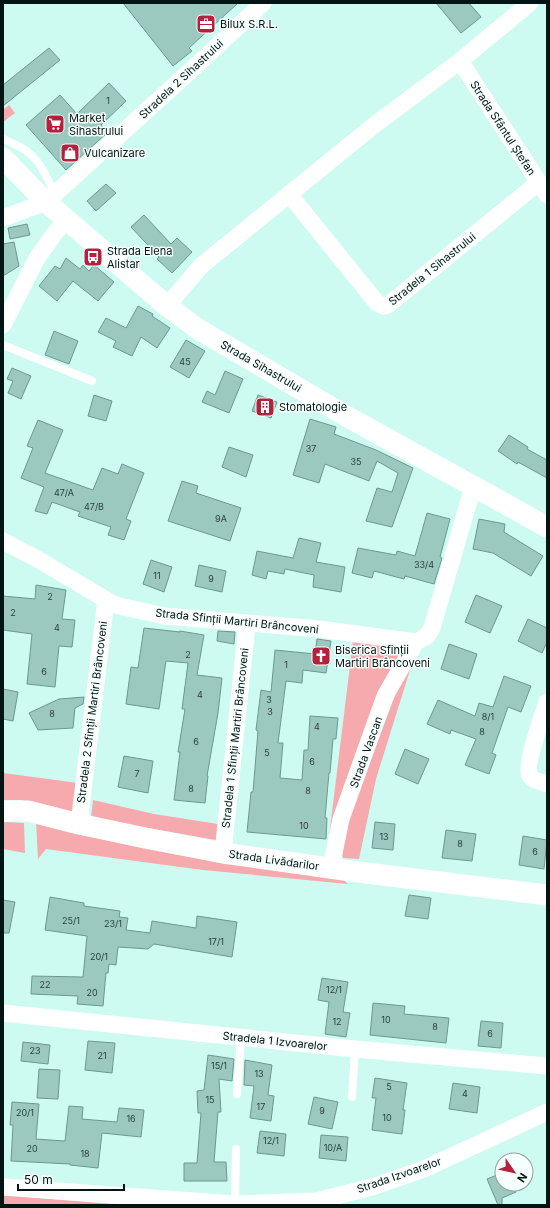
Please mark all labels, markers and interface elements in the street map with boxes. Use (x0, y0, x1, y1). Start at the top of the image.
office icon: Bilux S.R.L. (195, 13, 217, 35)
place label: Bilux S.R.L. (220, 17, 278, 31)
street label: Stradela 2 Sihastrului (136, 36, 226, 122)
street label: Strada Sfântul Ștefan (467, 78, 539, 178)
house number: 1 (106, 95, 110, 106)
place label: Market Sihastrului (69, 111, 123, 138)
supermarket icon: Market Sihastrului (44, 113, 66, 135)
shop icon: Vulcanizare (59, 142, 81, 164)
place label: Vulcanizare (84, 146, 145, 160)
street label: Stradela 1 Sihastrului (386, 230, 478, 308)
place label: Strada Elena Alistar (107, 244, 172, 271)
bus stop icon: Strada Elena Alistar (82, 246, 104, 268)
street label: Strada Sihastrului (218, 337, 304, 395)
house number: 45 (179, 356, 191, 367)
building icon: Stomatologie (254, 396, 276, 418)
place label: Stomatologie (279, 400, 347, 414)
house number: 37 (306, 443, 316, 454)
house number: 35 (350, 456, 362, 467)
house number: 47/A (54, 487, 74, 498)
house number: 47/B (84, 501, 104, 512)
house number: 9A (215, 513, 227, 524)
house number: 33/4 (414, 559, 434, 570)
house number: 11 (153, 570, 161, 581)
house number: 9 (208, 573, 214, 584)
house number: 2 (47, 591, 53, 602)
street label: Strada Sfinții Martiri Brâncoveni (155, 605, 319, 637)
house number: 2 (10, 607, 16, 618)
street label: Stradela 2 Sfinții Martiri Brâncoveni (74, 620, 110, 804)
house number: 4 (54, 622, 60, 633)
place label: Biserica Sfinții Martiri Brâncoveni (335, 643, 430, 670)
church icon: Biserica Sfinții Martiri Brâncoveni (310, 645, 332, 667)
street label: Stradela 1 Sfinții Martiri Brâncoveni (219, 647, 251, 829)
house number: 2 (185, 649, 191, 660)
house number: 1 (284, 659, 288, 670)
house number: 6 (41, 666, 47, 677)
house number: 4 (197, 689, 203, 700)
house number: 3 (266, 694, 272, 705)
house number: 3 (267, 706, 273, 717)
house number: 8 (49, 708, 55, 719)
house number: 8/1 (482, 711, 494, 722)
street label: Strada Vascan (347, 714, 385, 790)
house number: 4 (314, 721, 320, 732)
house number: 8 (479, 726, 485, 737)
house number: 6 (193, 736, 199, 747)
house number: 5 (264, 747, 270, 758)
house number: 6 (309, 756, 315, 767)
house number: 7 (134, 768, 140, 779)
house number: 8 (188, 783, 194, 794)
house number: 8 (305, 785, 311, 796)
house number: 10 (299, 820, 309, 831)
house number: 13 (379, 831, 389, 842)
house number: 8 (457, 838, 463, 849)
house number: 6 (532, 846, 538, 857)
street label: Strada Livădarilor (228, 847, 320, 873)
house number: 25/1 (62, 915, 80, 926)
house number: 23/1 (104, 918, 122, 929)
house number: 17/1 (208, 936, 224, 947)
house number: 20/1 (90, 951, 108, 962)
house number: 22 (40, 979, 50, 990)
house number: 12/1 (326, 984, 342, 995)
house number: 20 (86, 987, 98, 998)
house number: 10 (381, 1014, 391, 1025)
house number: 12 (332, 1016, 342, 1027)
house number: 8 (432, 1021, 438, 1032)
house number: 6 (487, 1028, 493, 1039)
street label: Stradela 1 Izvoarelor (222, 1029, 328, 1053)
house number: 23 (29, 1045, 41, 1056)
house number: 21 (97, 1050, 107, 1061)
house number: 15/1 (211, 1060, 227, 1071)
house number: 13 (254, 1068, 264, 1079)
house number: 5 (386, 1081, 392, 1092)
house number: 4 (462, 1088, 468, 1099)
house number: 15 (205, 1094, 215, 1105)
house number: 17 (257, 1101, 265, 1112)
house number: 9 (319, 1105, 325, 1116)
house number: 20/1 (16, 1107, 34, 1118)
house number: 10 (382, 1112, 392, 1123)
house number: 16 (126, 1113, 136, 1124)
house number: 12/1 (263, 1135, 279, 1146)
house number: 10/A (324, 1142, 342, 1153)
house number: 20 (26, 1143, 38, 1154)
house number: 18 (80, 1148, 90, 1159)
north arrow (494, 1152, 534, 1192)
street label: Strada Izvoarelor (355, 1154, 443, 1196)
scale bar (18, 1166, 124, 1192)
text: N (514, 1170, 530, 1185)
text: 50 m (24, 1172, 53, 1187)

